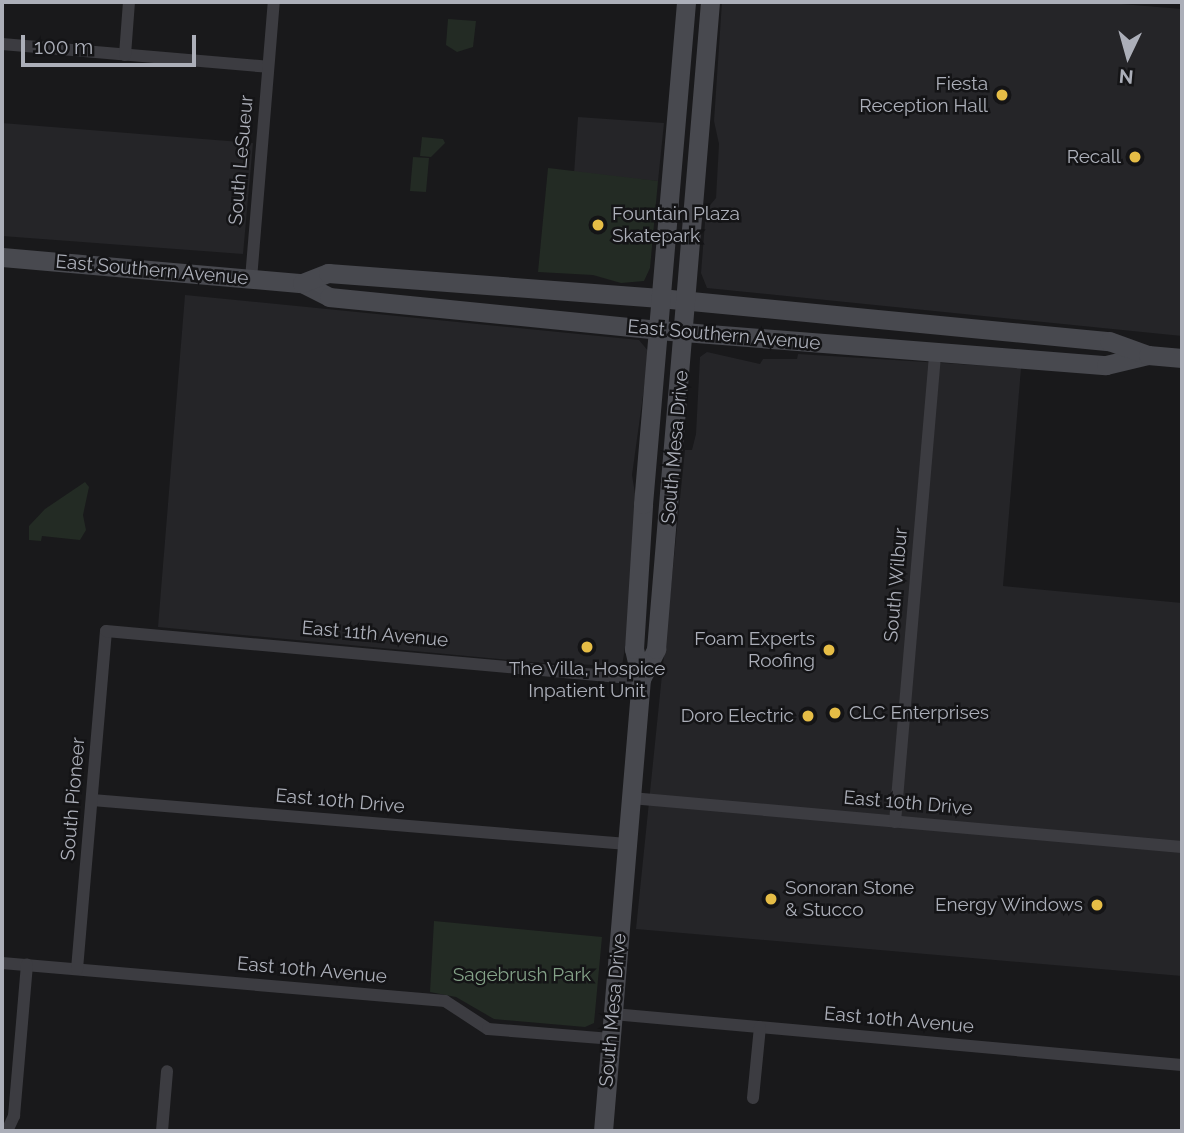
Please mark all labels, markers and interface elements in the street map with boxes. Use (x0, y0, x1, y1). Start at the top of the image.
scale bar (24, 21, 200, 65)
north arrow (1093, 21, 1163, 91)
text: 100 m (34, 34, 93, 59)
text: N (1118, 65, 1134, 89)
place label: Fiesta Reception Hall (859, 73, 988, 117)
marker: Fiesta Reception Hall (994, 87, 1010, 103)
street label: South LeSueur (224, 94, 258, 226)
place label: Recall (1067, 146, 1121, 168)
marker: Recall (1127, 149, 1143, 165)
place label: Fountain Plaza Skatepark (612, 203, 740, 247)
marker: Fountain Plaza Skatepark (590, 217, 606, 233)
street label: East Southern Avenue (54, 250, 250, 290)
street label: East Southern Avenue (626, 315, 822, 355)
street label: South Mesa Drive (657, 369, 693, 525)
street label: South Wilbur (880, 527, 912, 643)
street label: East 11th Avenue (301, 616, 449, 652)
place label: Foam Experts Roofing (694, 628, 815, 672)
marker: The Villa, Hospice Inpatient Unit (579, 639, 595, 655)
marker: Foam Experts Roofing (821, 642, 837, 658)
place label: The Villa, Hospice Inpatient Unit (508, 658, 666, 702)
place label: CLC Enterprises (849, 702, 989, 724)
place label: Doro Electric (681, 705, 794, 727)
marker: CLC Enterprises (827, 705, 843, 721)
marker: Doro Electric (800, 708, 816, 724)
street label: South Pioneer (56, 736, 90, 862)
street label: East 10th Drive (274, 784, 406, 818)
street label: East 10th Drive (842, 786, 974, 820)
place label: Sonoran Stone & Stucco (785, 877, 914, 921)
marker: Sonoran Stone & Stucco (763, 891, 779, 907)
place label: Energy Windows (934, 894, 1083, 916)
marker: Energy Windows (1089, 897, 1105, 913)
street label: South Mesa Drive (595, 932, 631, 1088)
street label: East 10th Avenue (236, 952, 388, 988)
park label: Sagebrush Park (453, 964, 591, 986)
street label: East 10th Avenue (823, 1002, 975, 1038)

